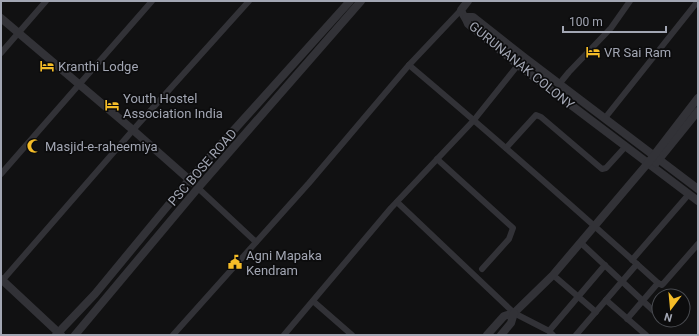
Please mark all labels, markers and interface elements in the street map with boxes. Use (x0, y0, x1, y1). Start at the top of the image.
scale bar (563, 8, 666, 34)
text: 100 m (569, 15, 603, 29)
street label: GURUNANAK COLONY (466, 18, 577, 112)
hotel icon: VR Sai Ram (585, 44, 601, 60)
place label: VR Sai Ram (604, 45, 671, 60)
hotel icon: Kranthi Lodge (39, 58, 55, 74)
place label: Kranthi Lodge (58, 59, 138, 74)
place label: Youth Hostel Association India (123, 91, 223, 121)
hotel icon: Youth Hostel Association India (104, 97, 120, 113)
street label: PSC BOSE ROAD (165, 126, 240, 209)
mosque icon: Masjid-e-raheemiya (26, 138, 42, 154)
place label: Masjid-e-raheemiya (45, 139, 158, 154)
place label: Agni Mapaka Kendram (246, 248, 322, 278)
public building icon: Agni Mapaka Kendram (227, 254, 243, 270)
north arrow (651, 288, 691, 328)
text: N (663, 310, 674, 324)

